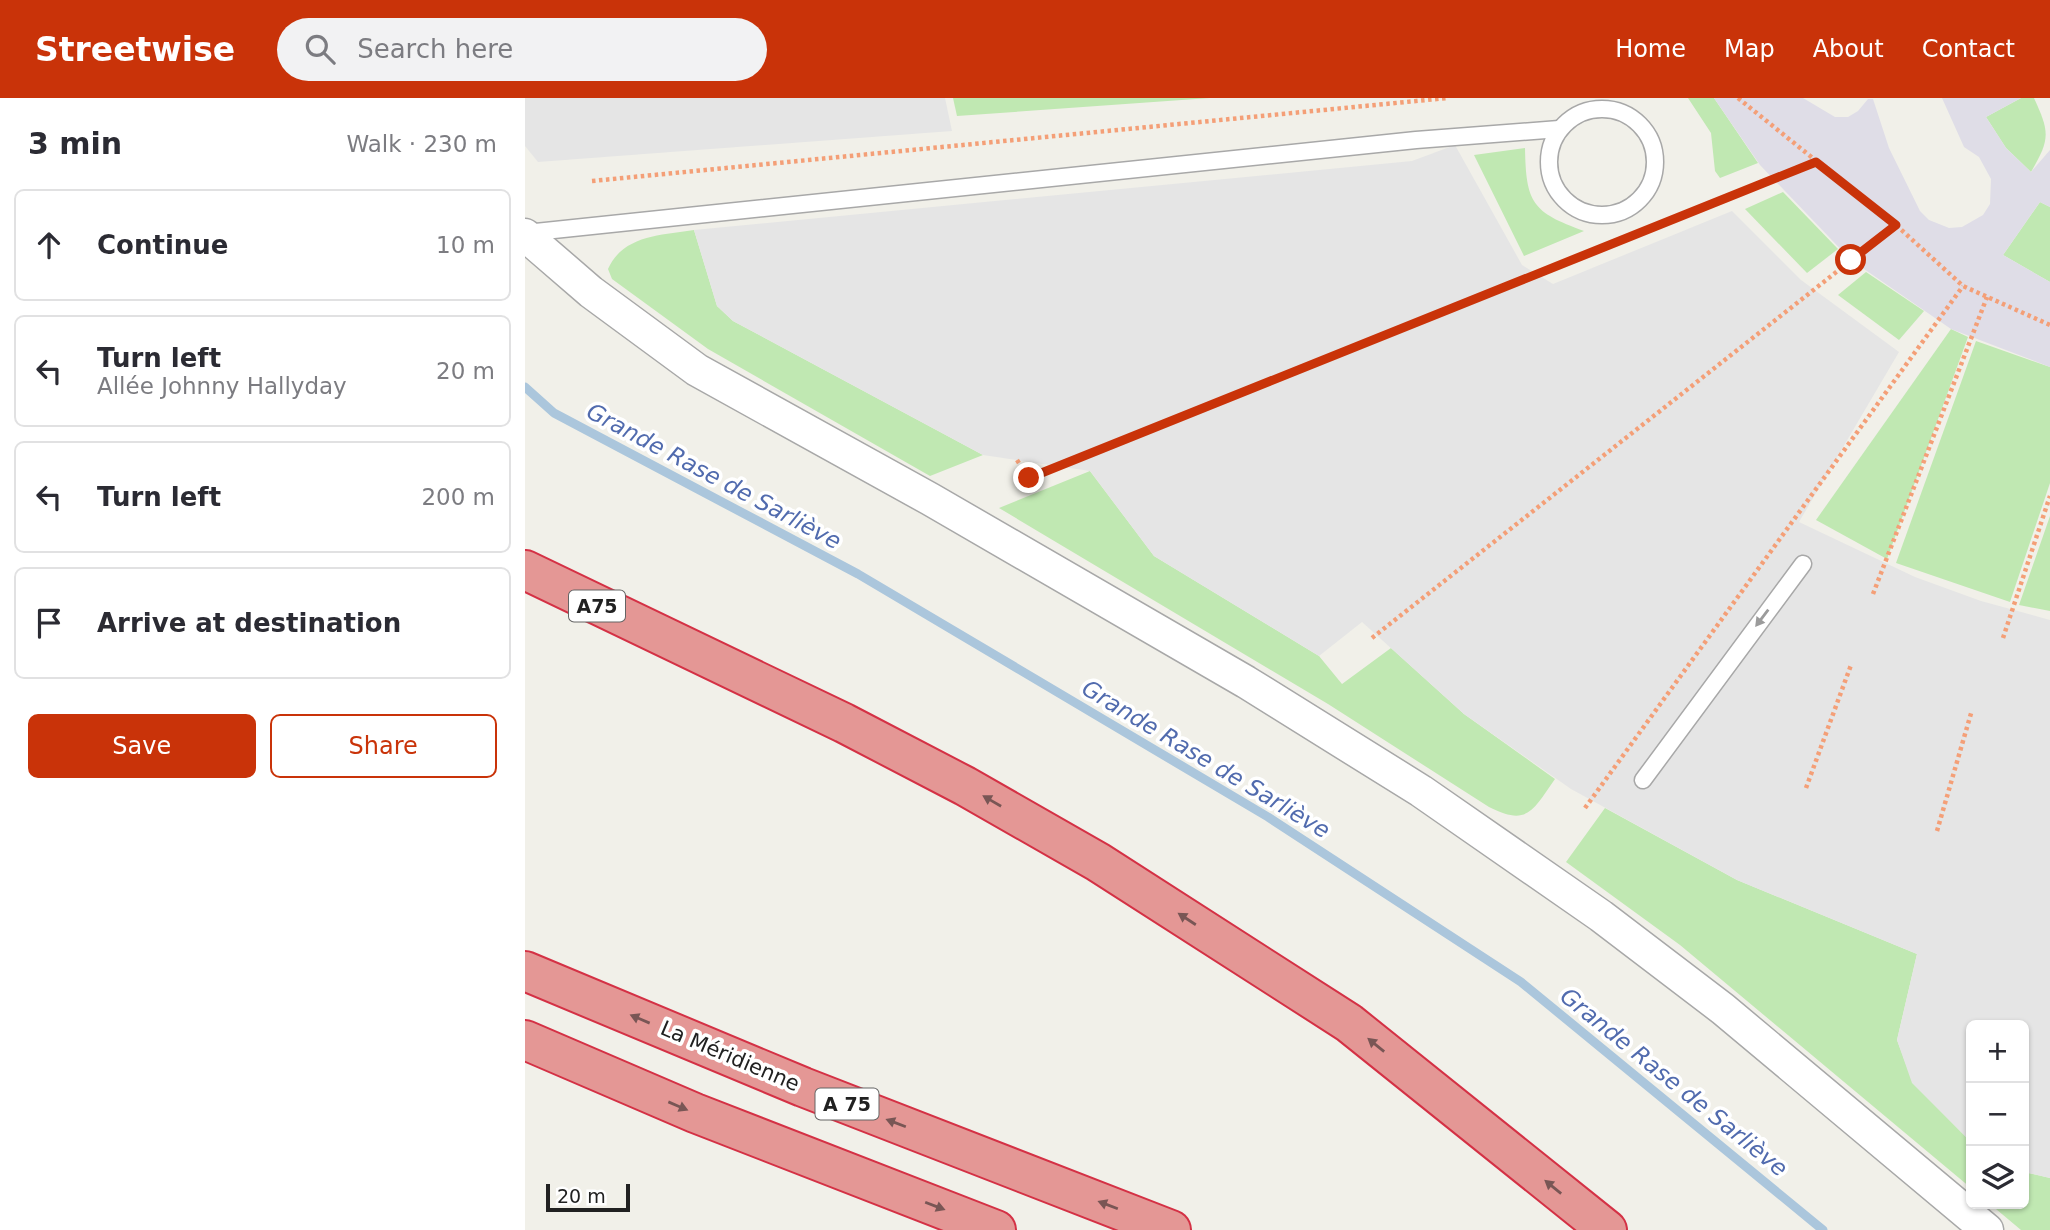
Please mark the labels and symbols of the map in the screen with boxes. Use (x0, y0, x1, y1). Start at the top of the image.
route start (1835, 244, 1866, 275)
water label: Grande Rase de Sarliève (582, 398, 846, 554)
route end (1013, 462, 1044, 493)
road number: A75 (569, 590, 625, 622)
one-way arrow (1755, 609, 1769, 627)
water label: Grande Rase de Sarliève (1077, 675, 1335, 843)
one-way arrow (982, 795, 1002, 807)
one-way arrow (1177, 913, 1196, 926)
water label: Grande Rase de Sarliève (1555, 982, 1793, 1182)
one-way arrow (629, 1013, 650, 1024)
street label: La Méridienne (657, 1016, 803, 1096)
one-way arrow (1368, 1037, 1386, 1052)
road number: A 75 (815, 1088, 879, 1120)
one-way arrow (667, 1101, 688, 1112)
one-way arrow (885, 1117, 906, 1128)
one-way arrow (1545, 1180, 1563, 1195)
scale bar (546, 1181, 630, 1213)
one-way arrow (1097, 1200, 1118, 1211)
one-way arrow (925, 1201, 946, 1212)

